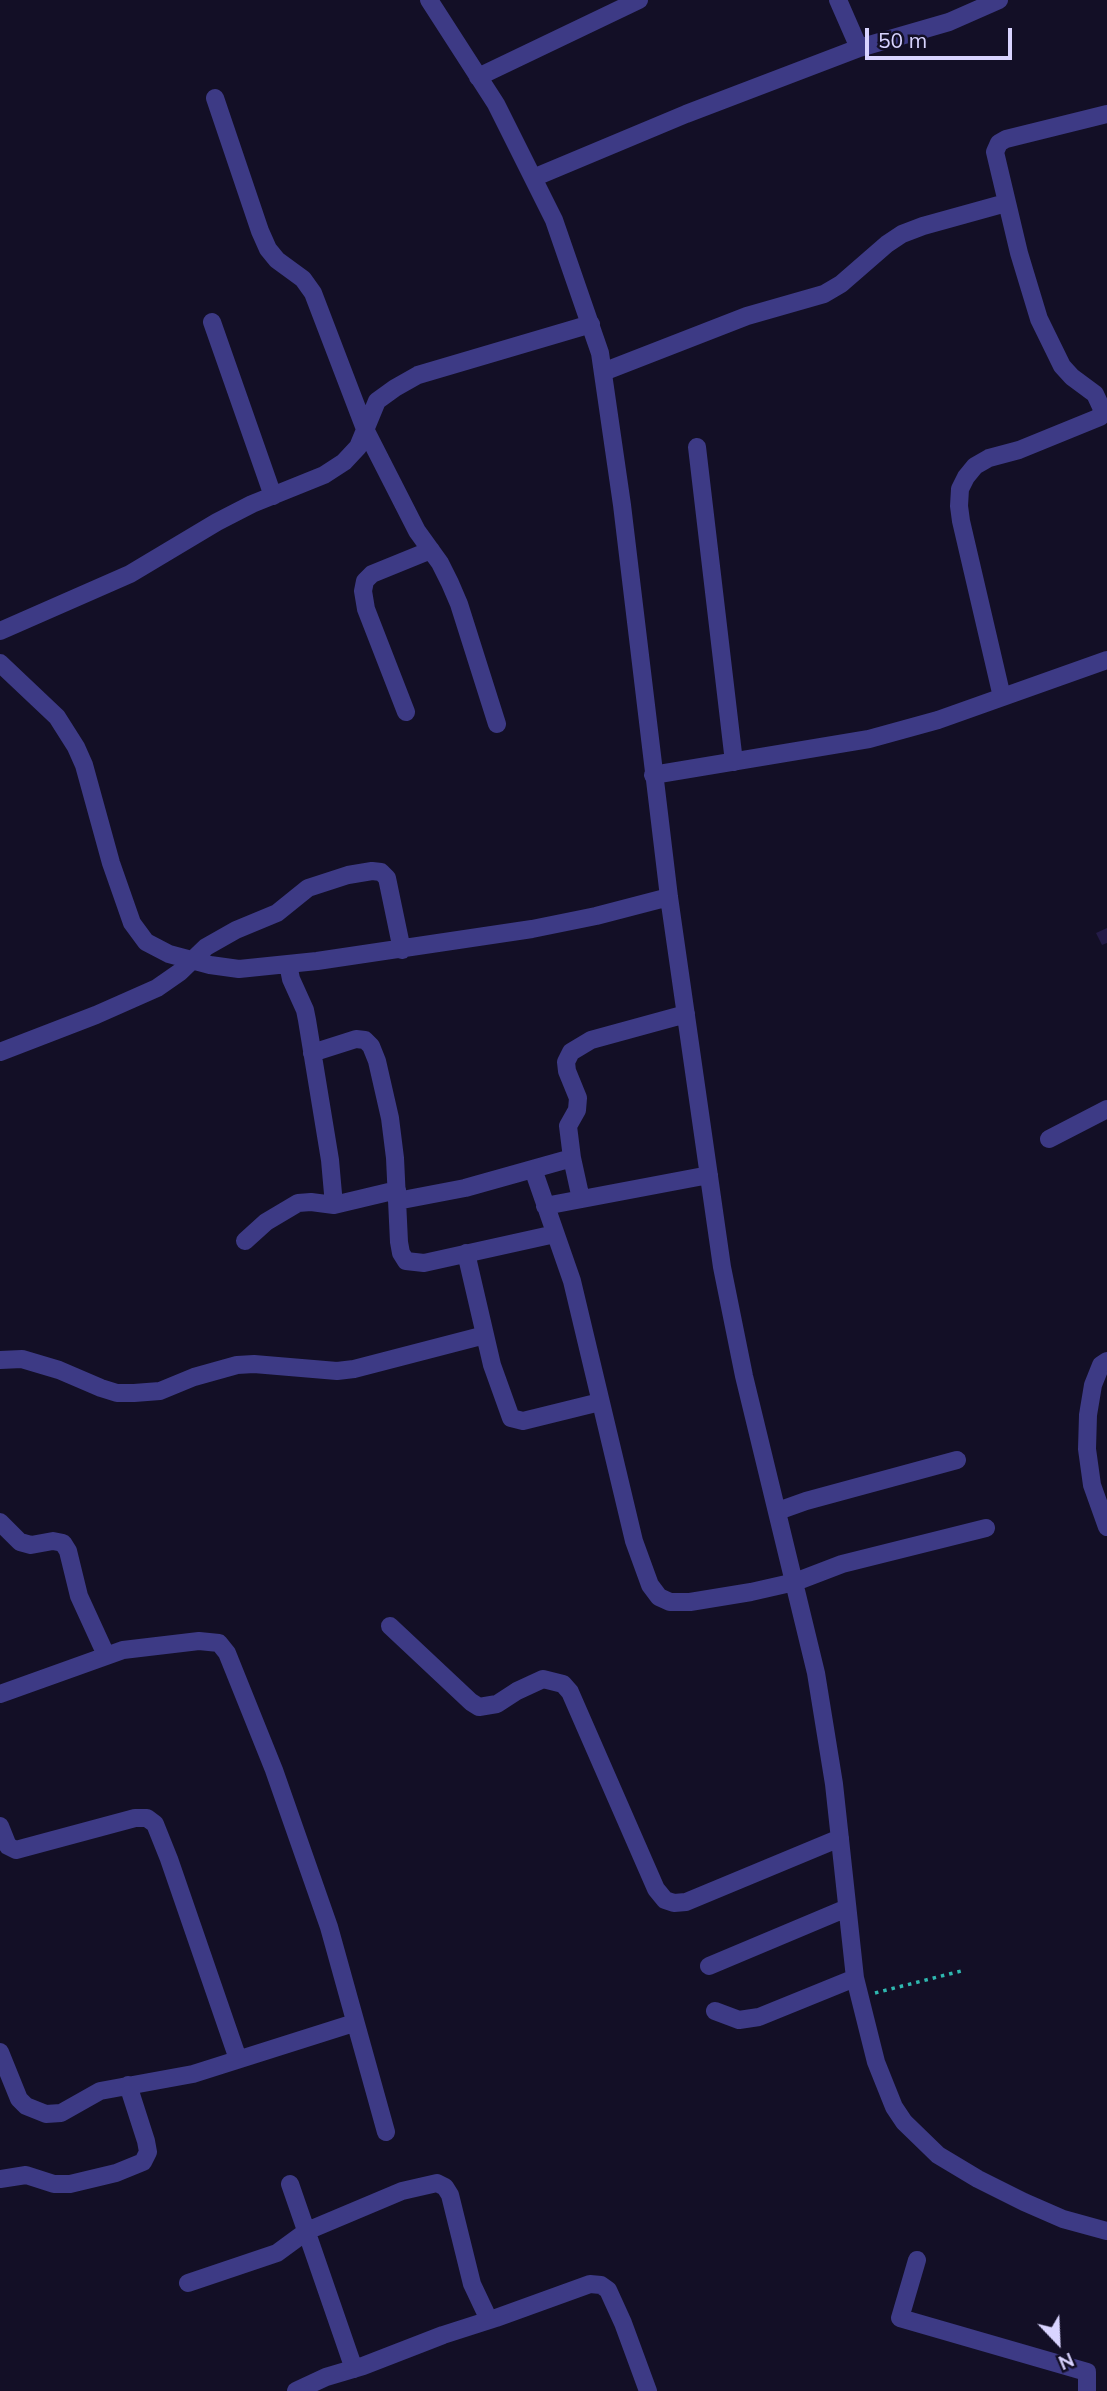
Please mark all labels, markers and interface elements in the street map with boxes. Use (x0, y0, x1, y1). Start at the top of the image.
scale bar (869, 14, 1016, 58)
text: 50 m (878, 27, 927, 53)
north arrow (1023, 2307, 1093, 2377)
text: N (1055, 2347, 1078, 2375)

